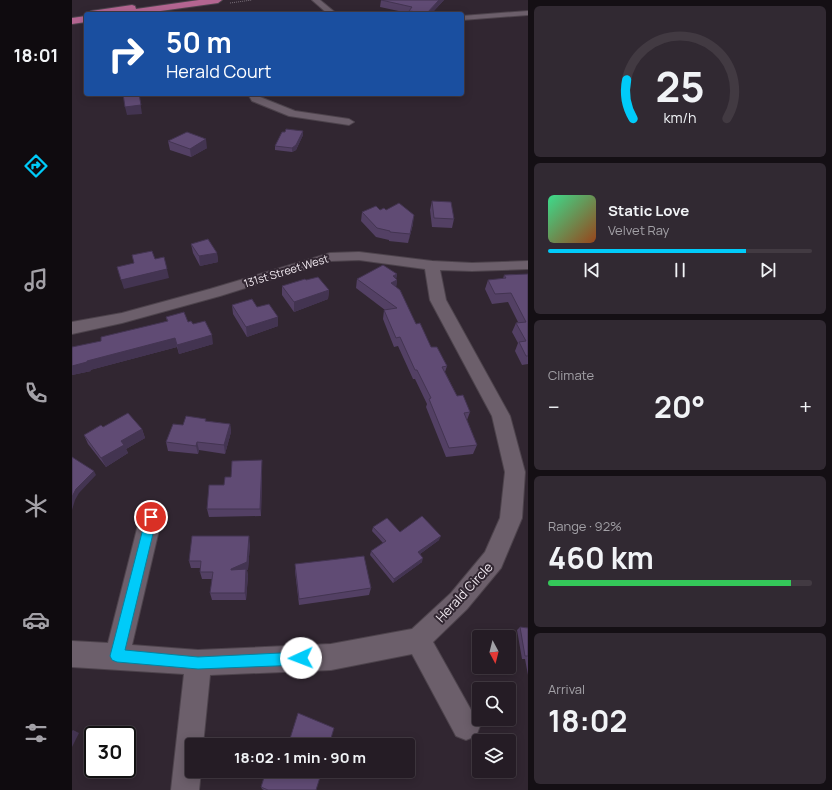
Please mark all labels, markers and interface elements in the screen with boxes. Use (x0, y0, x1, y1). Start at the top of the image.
text: 50 m (166, 23, 232, 61)
icon: right (100, 28, 152, 80)
text: 18:01 (14, 43, 58, 67)
text: 25 (655, 58, 705, 114)
text: Herald Court (166, 59, 271, 83)
text: km/h (663, 108, 697, 127)
icon: directions (22, 152, 50, 180)
text: Static Love (608, 200, 689, 221)
text: Velvet Ray (608, 221, 669, 239)
street label: 131st Street West (242, 251, 330, 291)
icon: previous (581, 259, 603, 281)
icon: pause (669, 259, 691, 281)
icon: next (757, 259, 779, 281)
icon: music (22, 266, 50, 294)
text: Climate (548, 366, 594, 384)
icon: phone (22, 379, 50, 407)
text: 20° (654, 386, 705, 427)
text: − (548, 392, 560, 422)
text: + (799, 392, 812, 422)
icon: climate (22, 492, 50, 520)
pin (134, 500, 168, 534)
icon: arrive (140, 506, 162, 528)
text: Range · 92% (548, 517, 622, 535)
text: 460 km (548, 537, 654, 578)
street label: Herald Circle (431, 558, 497, 626)
icon: car (22, 606, 50, 634)
north arrow (472, 630, 516, 674)
map controls (472, 630, 516, 778)
position arrow (280, 637, 322, 679)
text: Arrival (548, 680, 585, 698)
button: search (472, 682, 516, 726)
text: 18:02 (548, 700, 627, 741)
icon: filters (22, 719, 50, 747)
speed limit sign: 30 (84, 726, 136, 778)
button: layers (472, 734, 516, 778)
text: 18:02 · 1 min · 90 m (234, 747, 366, 768)

